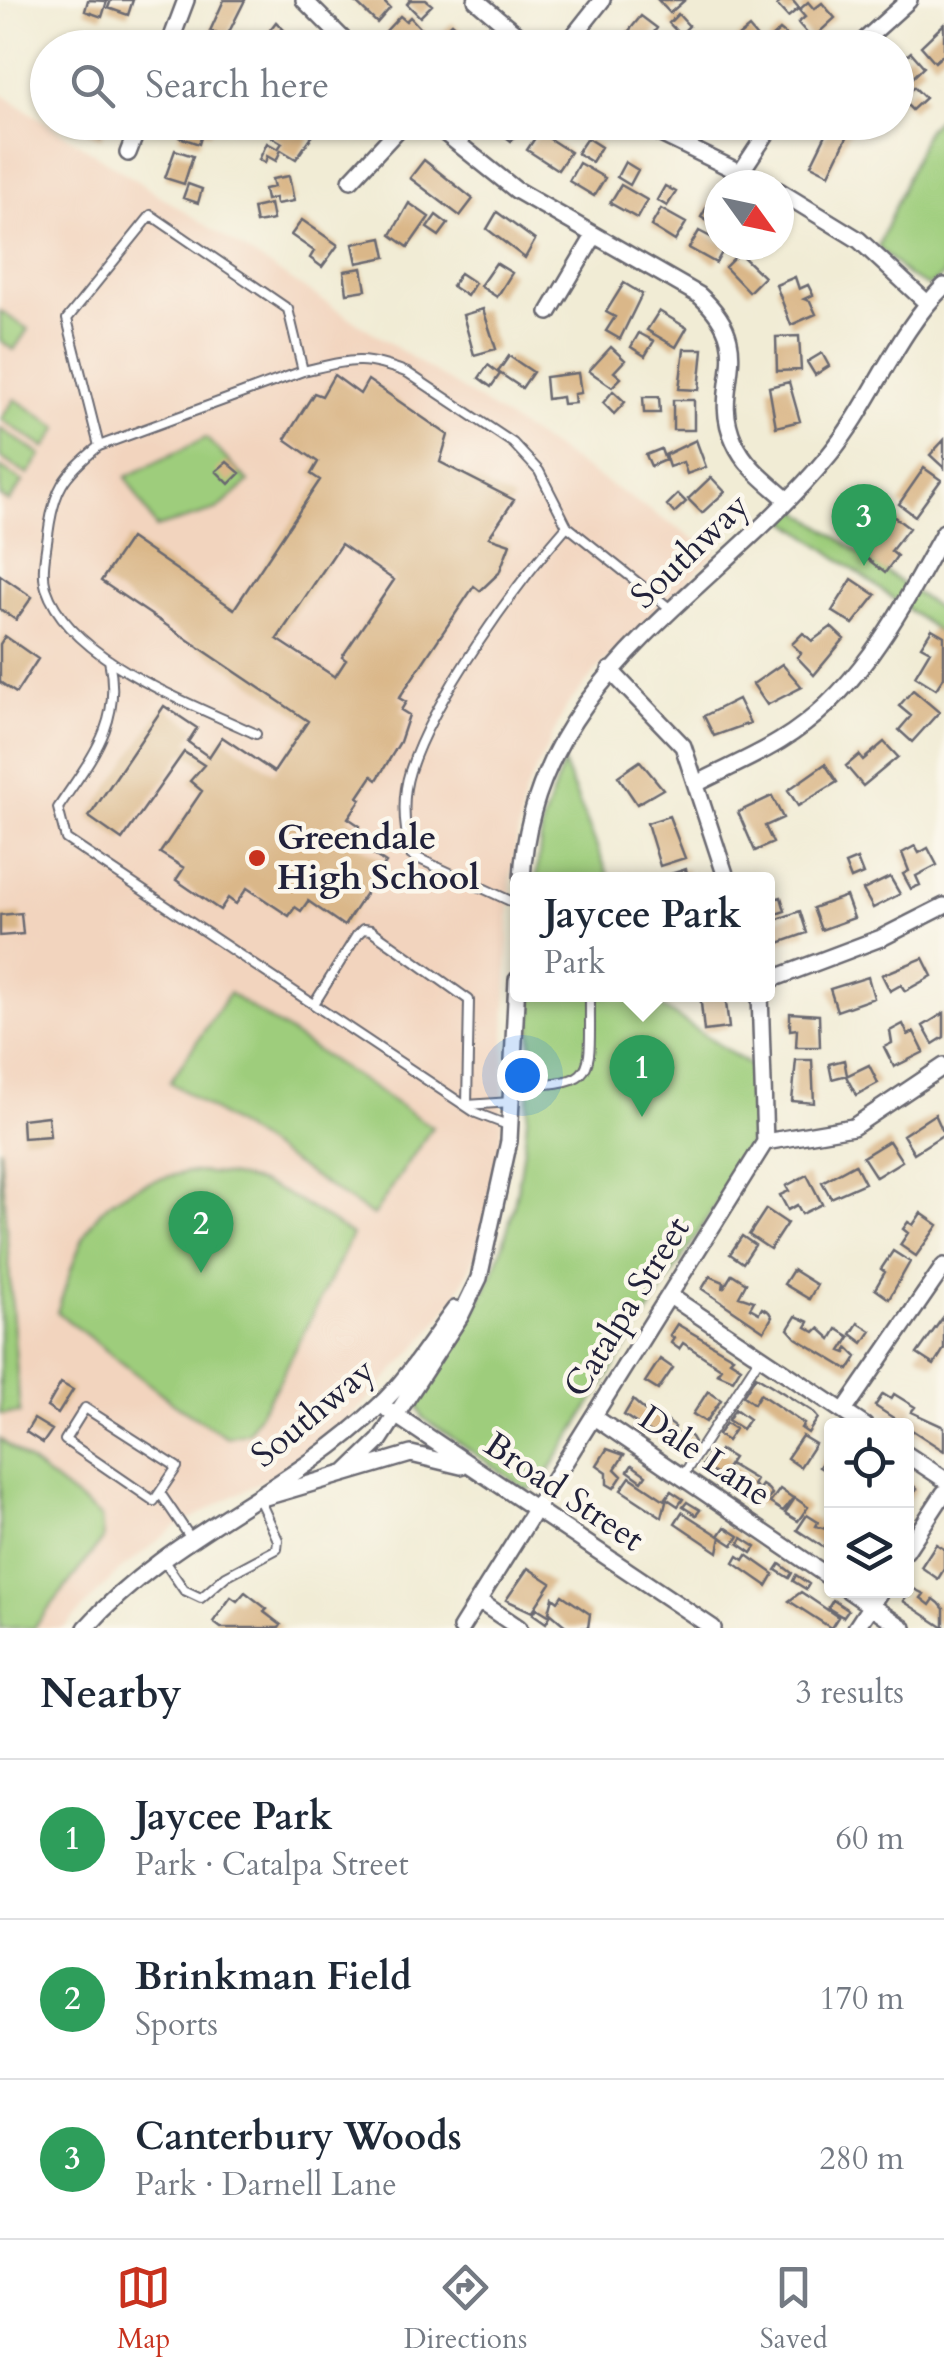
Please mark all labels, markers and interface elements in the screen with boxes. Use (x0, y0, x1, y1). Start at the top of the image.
search box (30, 30, 914, 140)
icon: search (65, 58, 120, 113)
text: Search here (145, 59, 329, 111)
north arrow (704, 170, 794, 260)
street label: Southway (620, 482, 760, 620)
pin: 3 (832, 484, 896, 566)
place label: Greendale High School (277, 814, 479, 902)
marker: Greendale High School (246, 847, 268, 869)
popup (510, 872, 775, 1002)
text: Jaycee Park (544, 889, 741, 941)
text: Park (544, 941, 605, 985)
pin: 1 (610, 1034, 674, 1117)
your location (497, 1050, 548, 1101)
pin: 2 (168, 1190, 234, 1273)
street label: Catalpa Street (553, 1208, 701, 1406)
street label: Southway (241, 1347, 385, 1479)
street label: Dale Lane (629, 1394, 781, 1518)
map controls (824, 1418, 914, 1598)
button: locate (824, 1418, 914, 1508)
street label: Broad Street (475, 1421, 653, 1563)
button: layers (824, 1508, 914, 1598)
text: Nearby (40, 1665, 182, 1722)
text: 3 results (796, 1671, 904, 1715)
text: Jaycee Park (135, 1791, 332, 1843)
text: 1 (64, 1817, 81, 1861)
text: 60 m (836, 1817, 904, 1861)
text: Park · Catalpa Street (135, 1843, 409, 1887)
text: Brinkman Field (135, 1951, 412, 2003)
text: 2 (64, 1977, 81, 2021)
text: 170 m (819, 1977, 904, 2021)
text: Sports (135, 2003, 218, 2047)
text: Canterbury Woods (135, 2111, 462, 2163)
text: 3 (64, 2137, 81, 2181)
text: 280 m (819, 2137, 904, 2181)
text: Park · Darnell Lane (135, 2163, 397, 2207)
tab: Map (116, 2260, 171, 2358)
tab: Directions (404, 2260, 527, 2358)
tab: Saved (760, 2260, 828, 2358)

